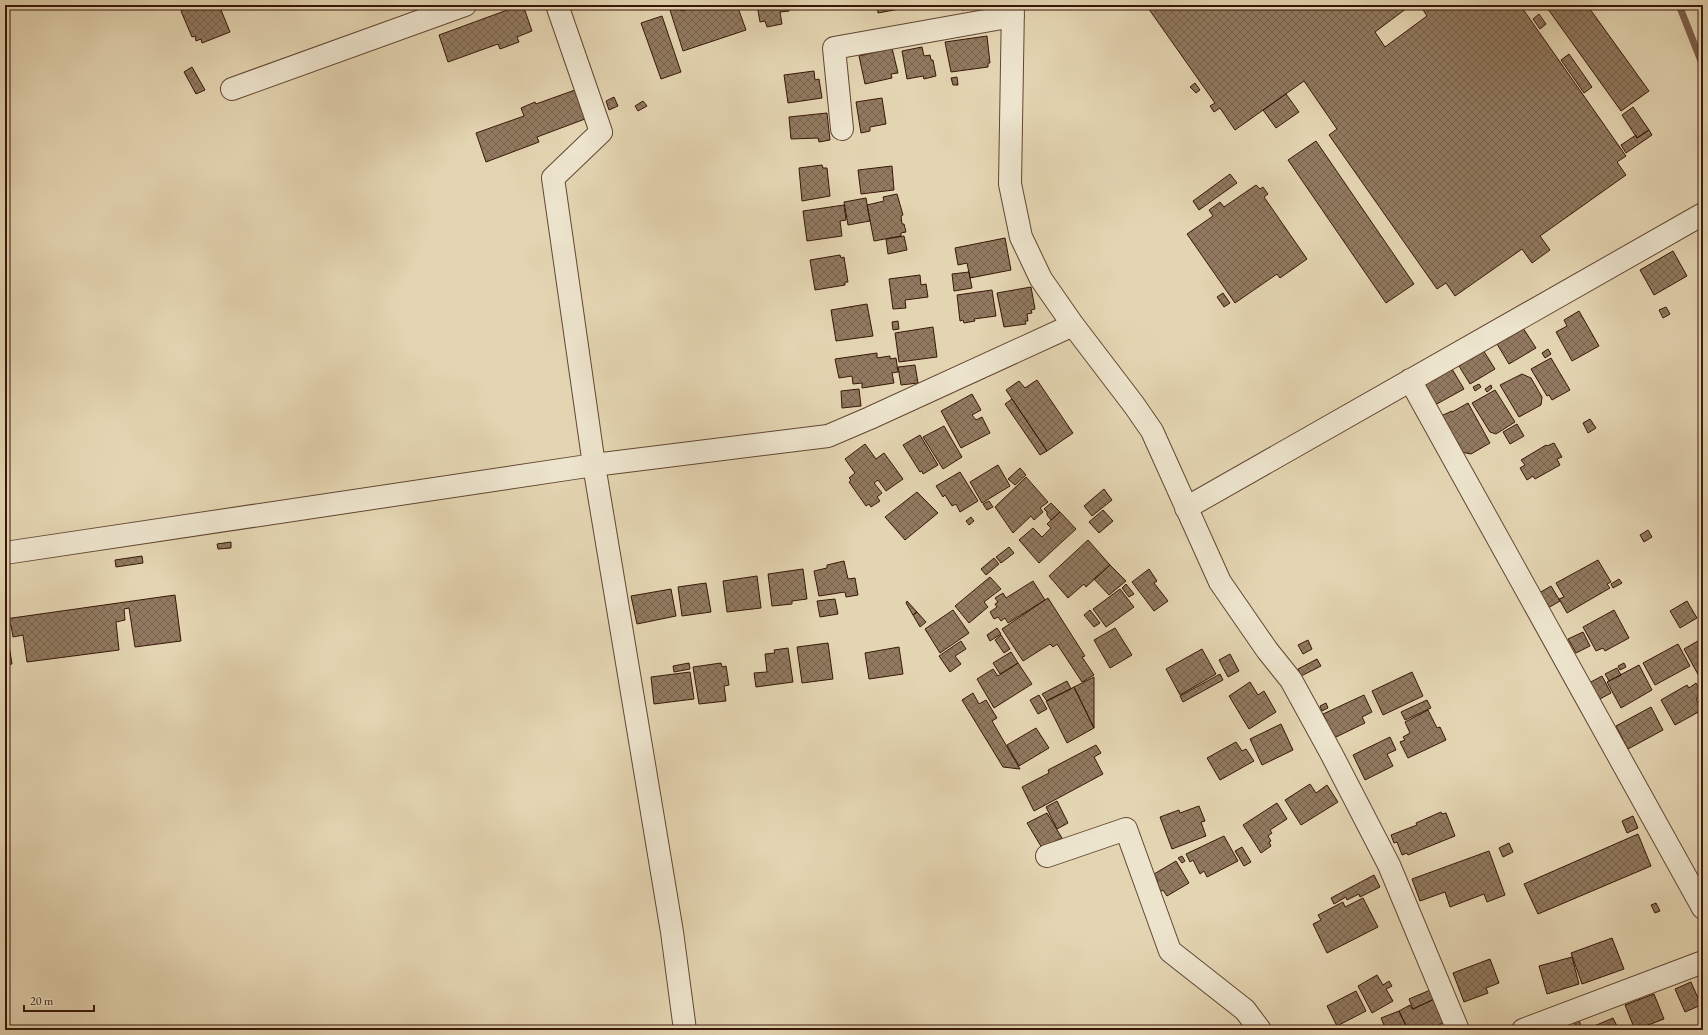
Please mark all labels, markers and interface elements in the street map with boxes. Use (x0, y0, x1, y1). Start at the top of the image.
scale bar (24, 987, 94, 1013)
text: 20 m (30, 993, 54, 1009)

